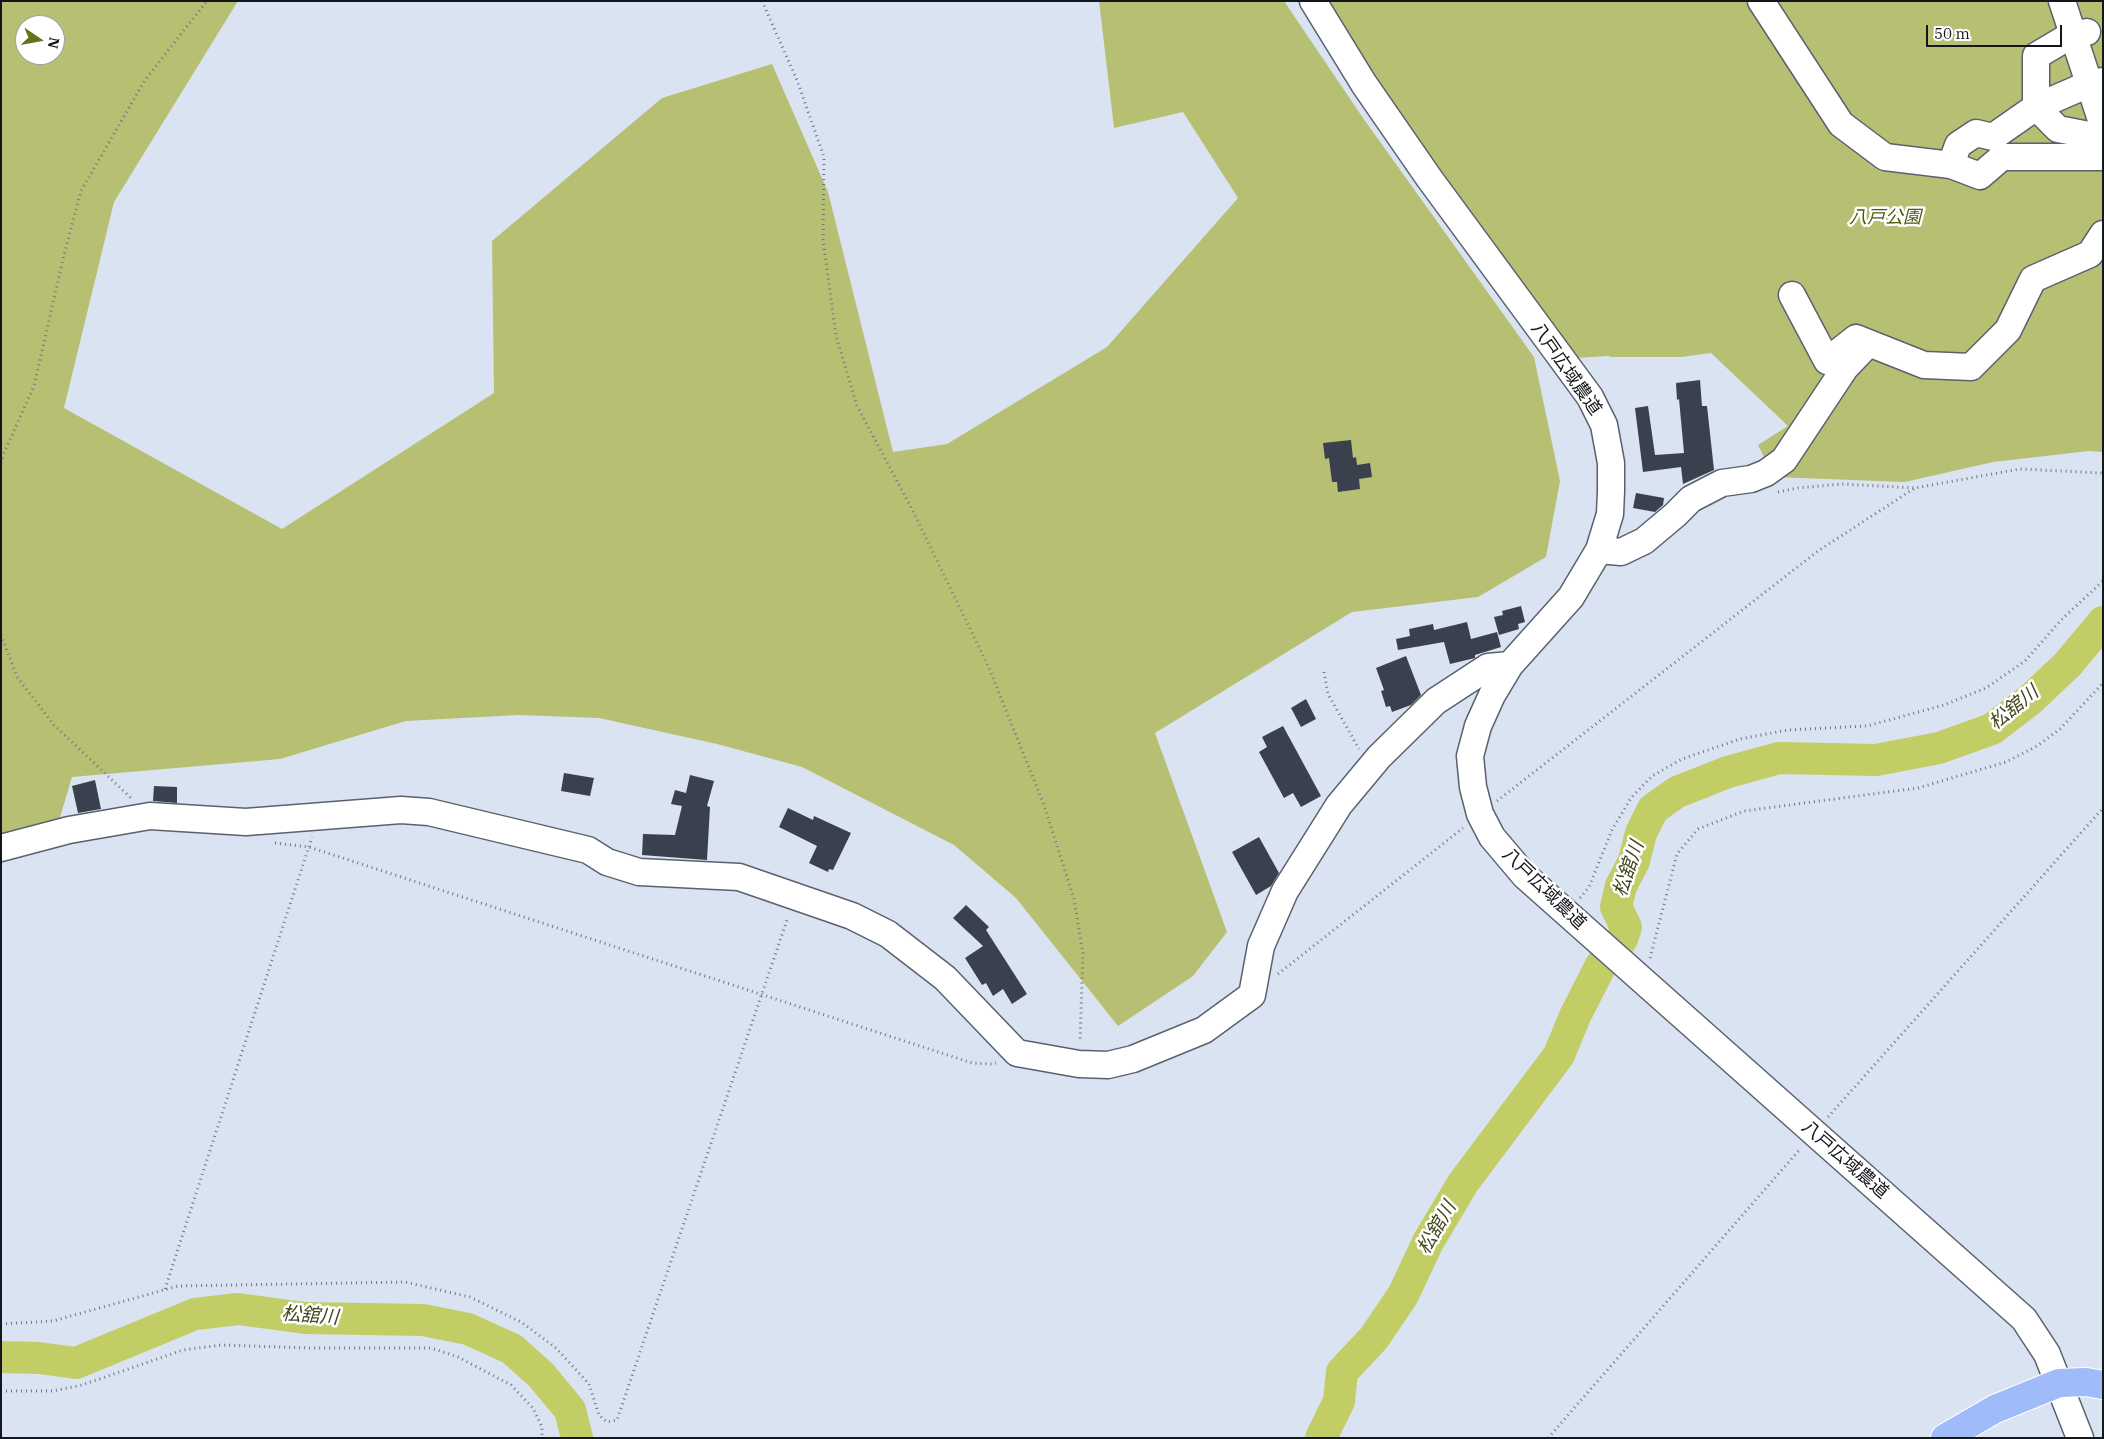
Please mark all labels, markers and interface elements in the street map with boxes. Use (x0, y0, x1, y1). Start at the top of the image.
north arrow (15, 15, 65, 65)
scale bar (1929, 15, 2065, 47)
text: 50 m (1934, 24, 1970, 43)
text: N (44, 36, 64, 50)
park label: 八戸公園 (1849, 207, 1921, 229)
street label: 八戸広域農道 (1526, 319, 1606, 419)
water label: 松舘川 (1985, 681, 2043, 735)
water label: 松舘川 (1609, 838, 1649, 900)
street label: 八戸広域農道 (1498, 844, 1590, 934)
street label: 八戸広域農道 (1797, 1116, 1893, 1204)
water label: 松舘川 (1413, 1198, 1461, 1258)
water label: 松舘川 (281, 1303, 339, 1329)

